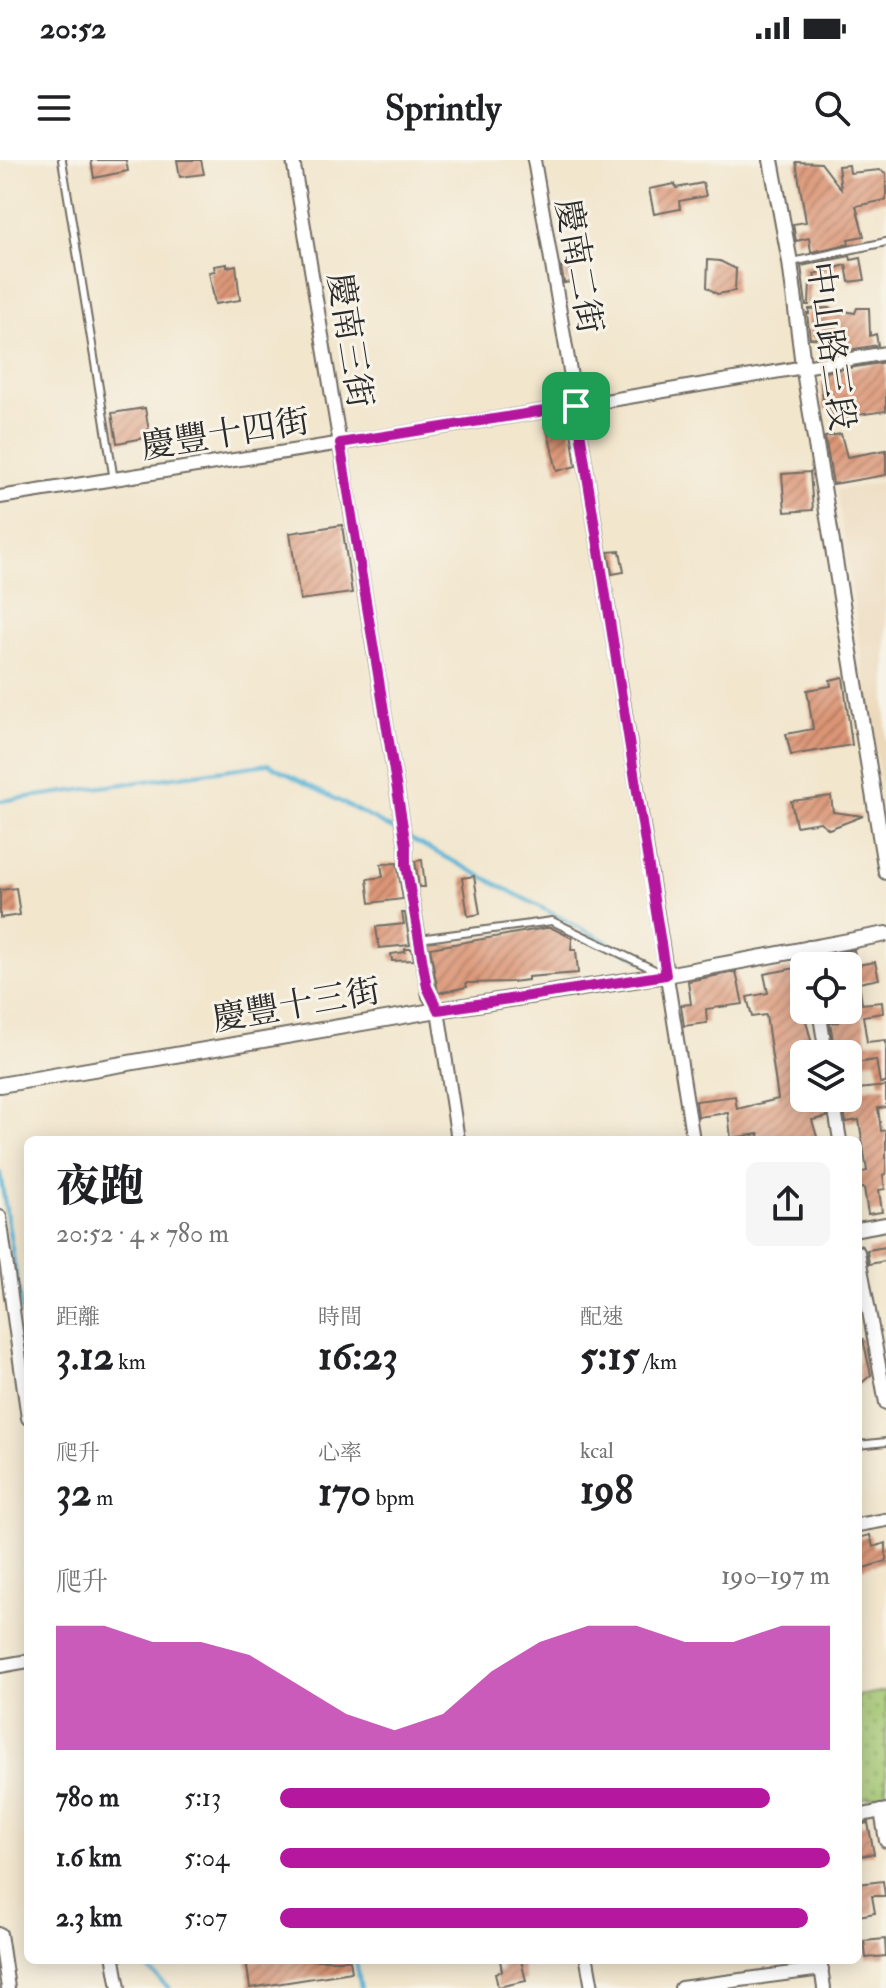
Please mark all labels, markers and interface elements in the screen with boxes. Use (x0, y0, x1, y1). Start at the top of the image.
text: 20:52 (40, 10, 106, 47)
icon: menu (32, 86, 76, 130)
text: Sprintly (385, 86, 501, 131)
icon: search (810, 86, 854, 130)
street label: 慶南二街 (546, 196, 612, 337)
street label: 中山路三段 (797, 259, 864, 433)
street label: 慶南三街 (318, 270, 381, 411)
pin (542, 372, 610, 440)
icon: arrive (554, 384, 598, 428)
street label: 慶豐十四街 (138, 400, 313, 469)
map controls (790, 952, 862, 1112)
button: locate (790, 952, 862, 1024)
street label: 慶豐十三街 (209, 970, 384, 1041)
button: layers (790, 1040, 862, 1112)
text: 夜跑 (56, 1160, 144, 1215)
button: share (746, 1162, 830, 1246)
text: 20:52 · 4 × 780 m (56, 1218, 229, 1250)
text: 距離 (56, 1303, 100, 1331)
text: 時間 (318, 1303, 362, 1331)
text: 配速 (580, 1303, 624, 1331)
text: 3.12 (56, 1331, 114, 1382)
text: 16:23 (318, 1331, 398, 1382)
text: 5:15 (580, 1331, 639, 1382)
text: km (114, 1348, 146, 1376)
text: /km (639, 1348, 677, 1376)
text: kcal (580, 1437, 614, 1465)
text: 爬升 (56, 1439, 100, 1467)
text: 心率 (318, 1439, 362, 1467)
text: 198 (580, 1465, 633, 1516)
text: 32 (56, 1467, 92, 1518)
text: 170 (318, 1467, 371, 1518)
text: m (92, 1484, 113, 1512)
text: bpm (371, 1484, 415, 1512)
text: 190–197 m (721, 1560, 830, 1592)
text: 爬升 (56, 1566, 108, 1598)
text: 780 m (56, 1782, 119, 1814)
text: 5:13 (184, 1782, 221, 1814)
text: 1.6 km (56, 1842, 121, 1874)
text: 5:04 (184, 1842, 229, 1874)
text: 2.3 km (56, 1902, 122, 1934)
text: 5:07 (184, 1902, 227, 1934)

